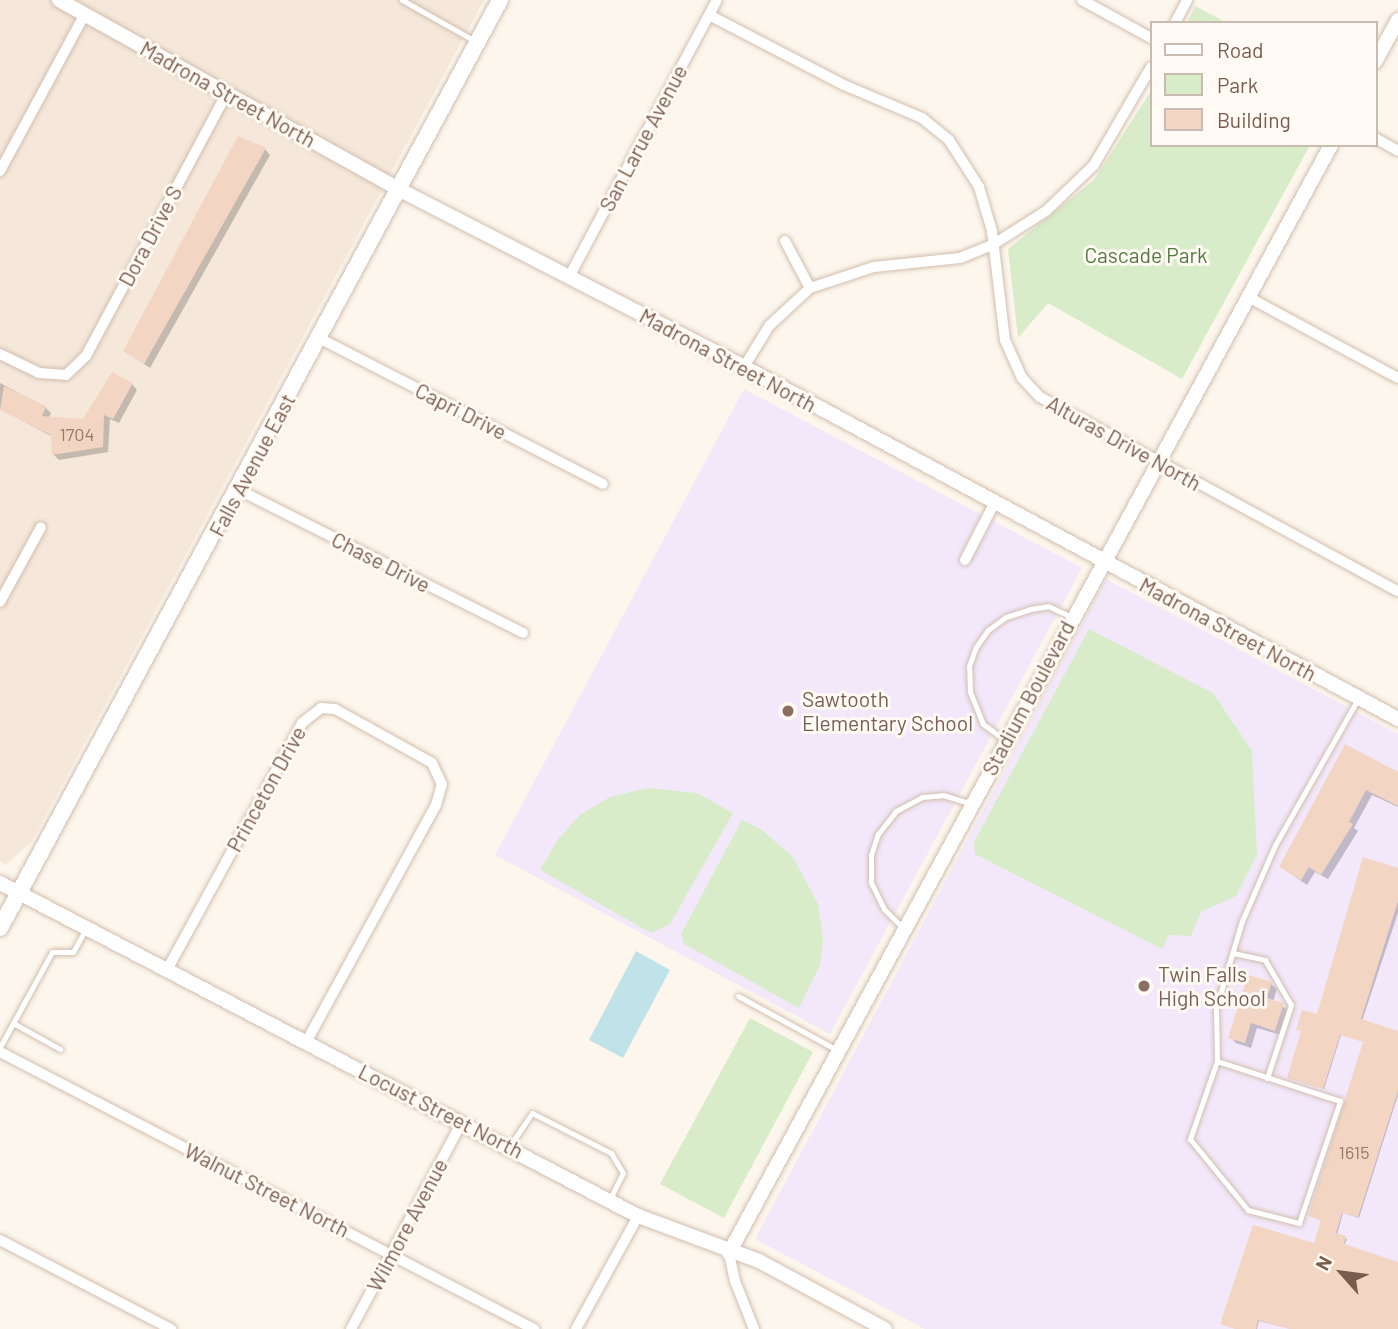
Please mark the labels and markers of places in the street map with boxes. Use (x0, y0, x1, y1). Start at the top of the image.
place label: Sawtooth Elementary School (802, 686, 973, 736)
marker: Sawtooth Elementary School (780, 703, 796, 719)
place label: Twin Falls High School (1158, 961, 1266, 1011)
marker: Twin Falls High School (1136, 978, 1152, 994)

